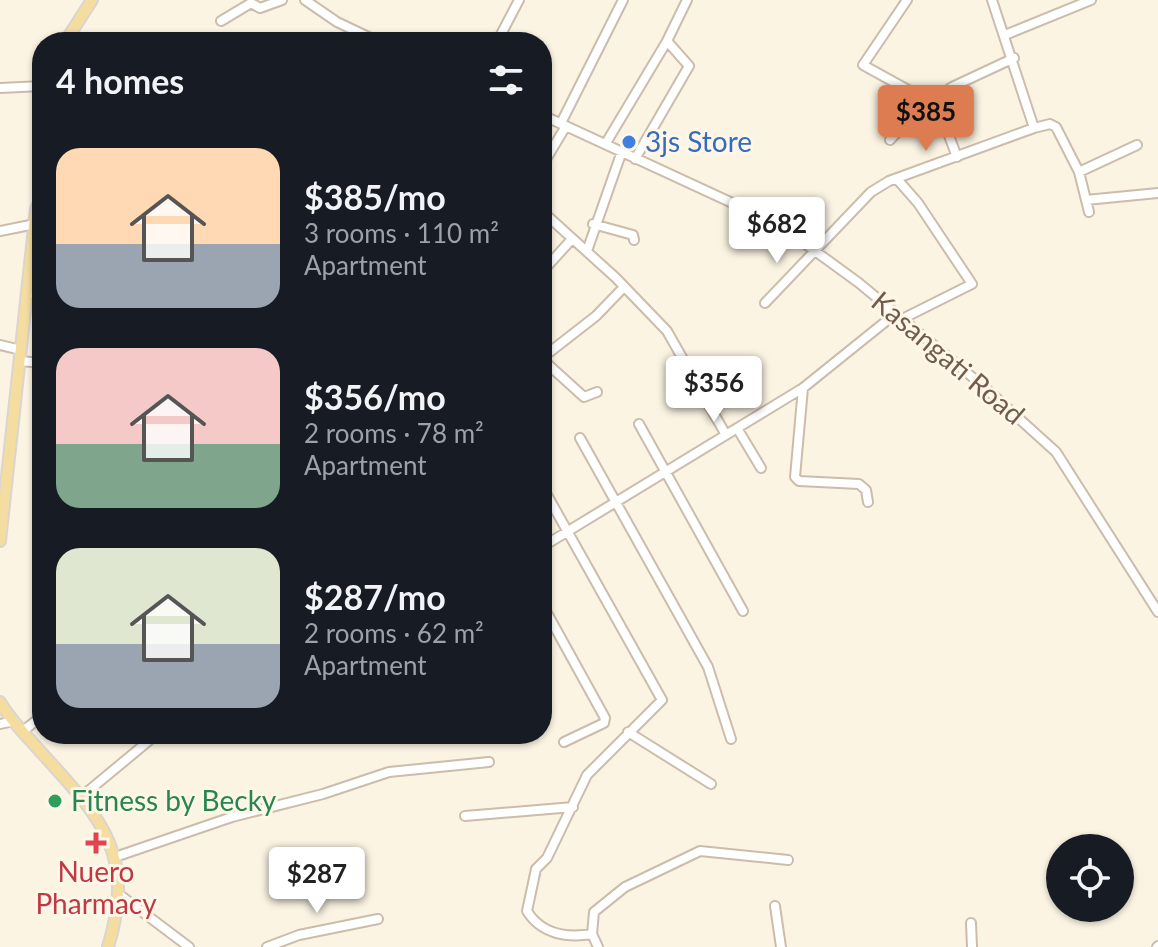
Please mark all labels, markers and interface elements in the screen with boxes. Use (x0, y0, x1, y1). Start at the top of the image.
icon: filters (484, 58, 528, 102)
text: 4 homes (56, 60, 184, 101)
pin: $385 (879, 85, 973, 153)
text: $385 (896, 95, 956, 127)
place label: 3js Store (645, 124, 752, 158)
marker: 3js Store (620, 133, 638, 151)
text: $385/mo (304, 176, 446, 217)
icon: home (120, 180, 216, 276)
pin: $682 (730, 197, 824, 265)
text: $682 (747, 207, 807, 239)
text: 3 rooms · 110 m² (304, 217, 499, 249)
text: Apartment (304, 249, 427, 281)
street label: Kasangati Road (865, 284, 1032, 431)
pin: $356 (667, 356, 761, 424)
text: $356 (684, 366, 744, 398)
text: $356/mo (304, 376, 446, 417)
icon: home (120, 380, 216, 476)
text: 2 rooms · 78 m² (304, 417, 484, 449)
text: Apartment (304, 449, 427, 481)
text: $287/mo (304, 576, 446, 617)
icon: home (120, 580, 216, 676)
text: 2 rooms · 62 m² (304, 617, 484, 649)
text: Apartment (304, 649, 427, 681)
place label: Fitness by Becky (71, 783, 277, 817)
marker: Fitness by Becky (46, 792, 64, 810)
marker: Nuero Pharmacy (87, 834, 105, 852)
map controls (1046, 834, 1134, 922)
button: locate (1046, 834, 1134, 922)
pin: $287 (270, 847, 364, 915)
place label: Nuero Pharmacy (35, 854, 157, 920)
text: $287 (287, 857, 347, 889)

